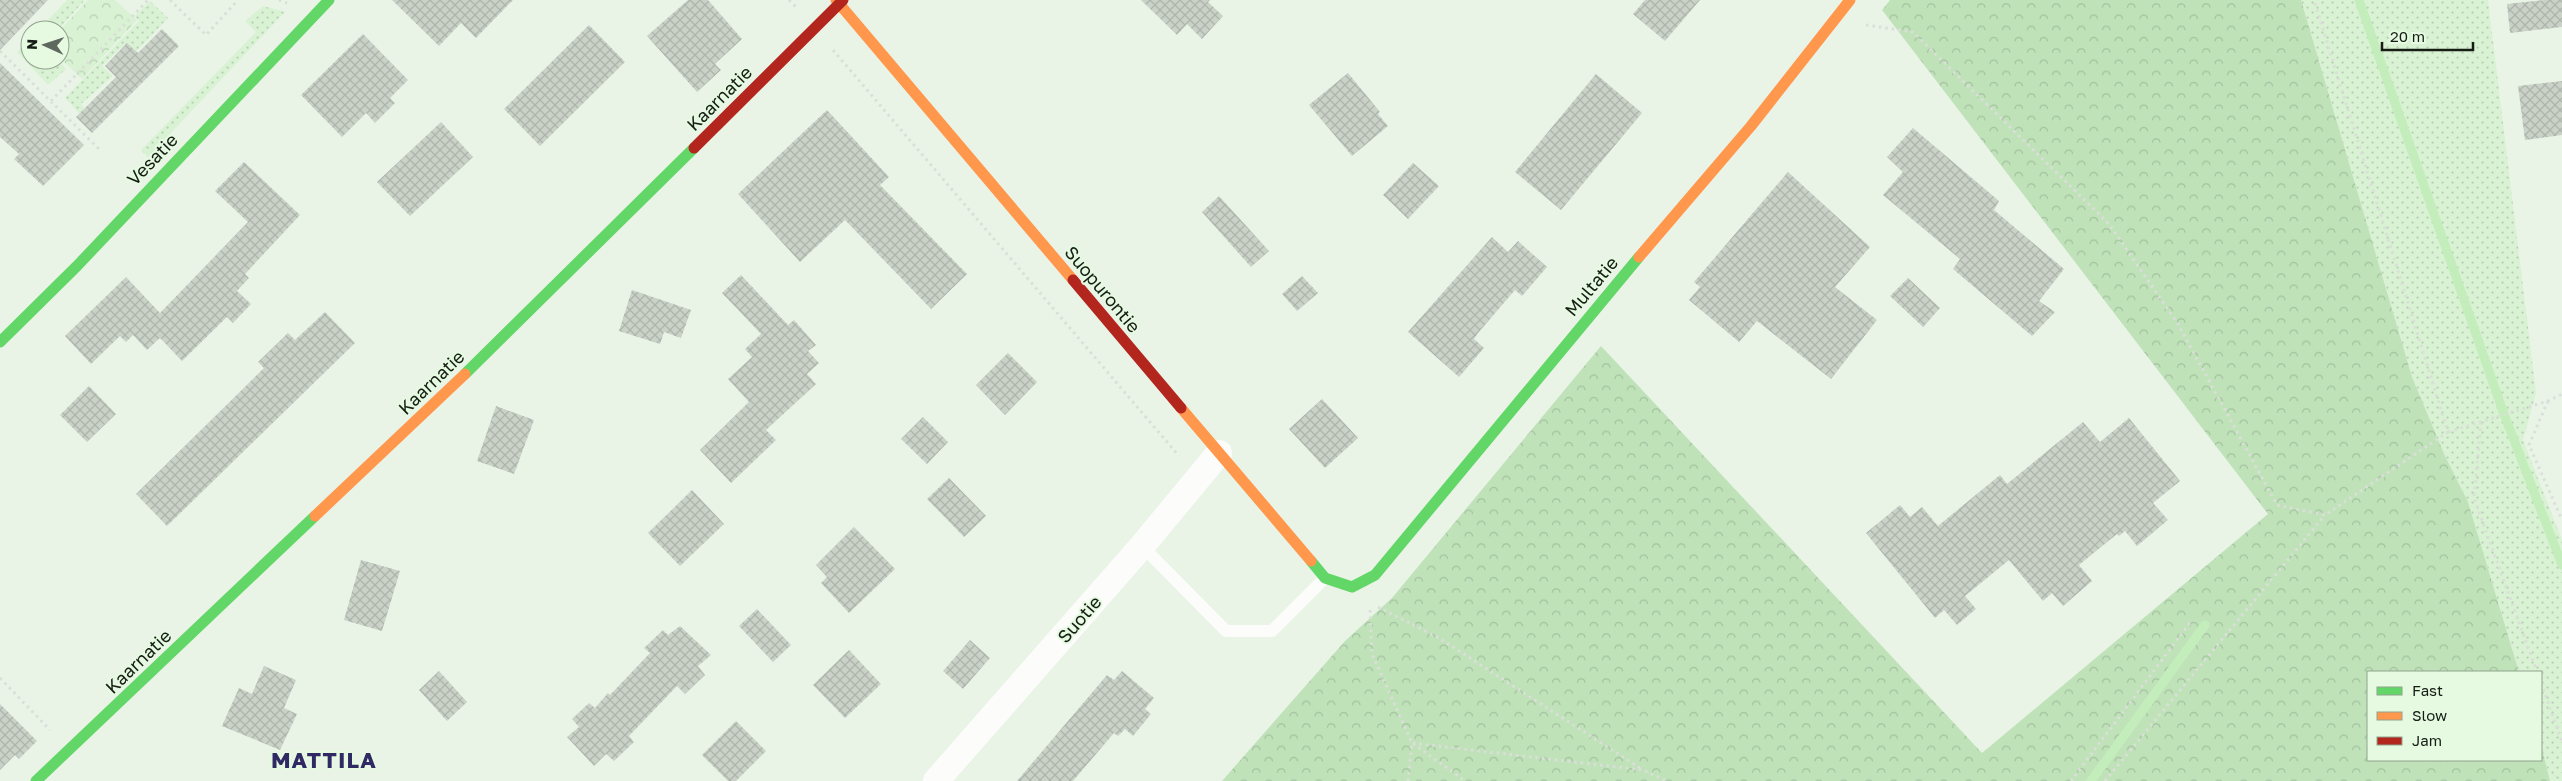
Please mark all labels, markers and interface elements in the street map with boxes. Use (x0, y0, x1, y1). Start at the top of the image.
north arrow (20, 20, 70, 70)
scale bar (2382, 20, 2473, 52)
text: 20 m (2390, 27, 2425, 45)
text: N (23, 39, 40, 50)
street label: Kaarnatie (682, 61, 756, 135)
street label: Vesatie (122, 129, 182, 189)
street label: Suopurontie (1060, 241, 1146, 337)
street label: Multatie (1560, 252, 1622, 320)
street label: Kaarnatie (393, 345, 469, 419)
street label: Suotie (1052, 591, 1106, 647)
street label: Kaarnatie (100, 624, 176, 698)
legend (2367, 671, 2542, 761)
text: Fast (2412, 681, 2443, 699)
text: Slow (2412, 706, 2447, 724)
text: Jam (2412, 731, 2442, 749)
district label: MATTILA (271, 746, 377, 773)

